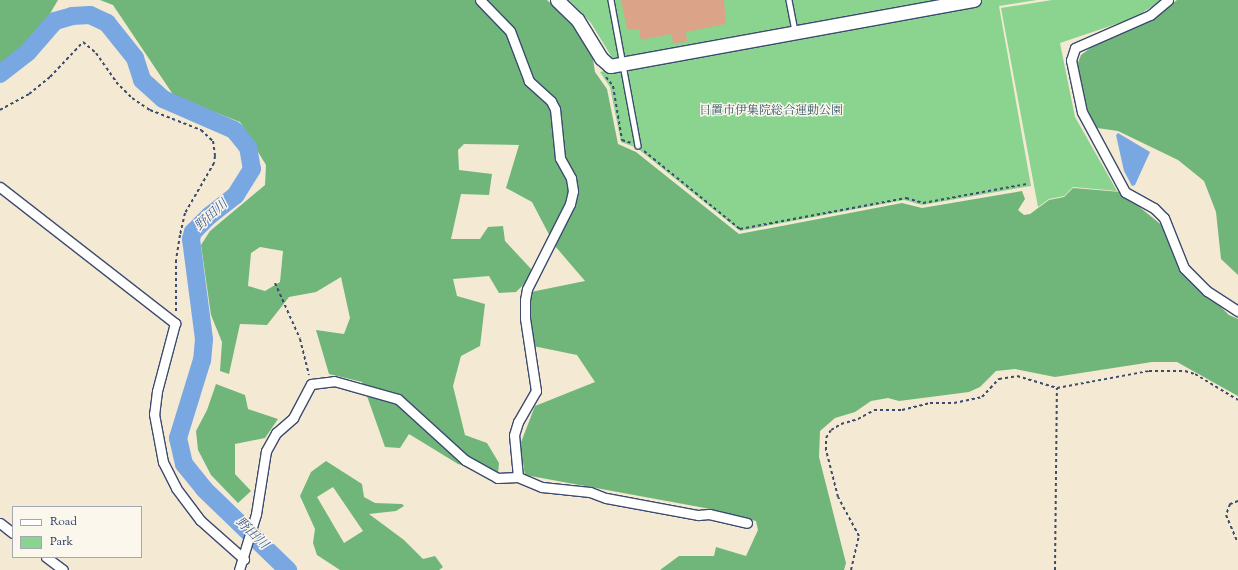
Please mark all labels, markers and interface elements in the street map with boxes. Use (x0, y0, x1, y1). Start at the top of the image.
park label: 日置市伊集院総合運動公園 (699, 105, 843, 119)
water label: 野田川 (192, 197, 232, 235)
legend (12, 506, 142, 558)
text: Road (50, 513, 77, 531)
water label: 野田川 (232, 515, 270, 553)
text: Park (50, 533, 73, 551)

